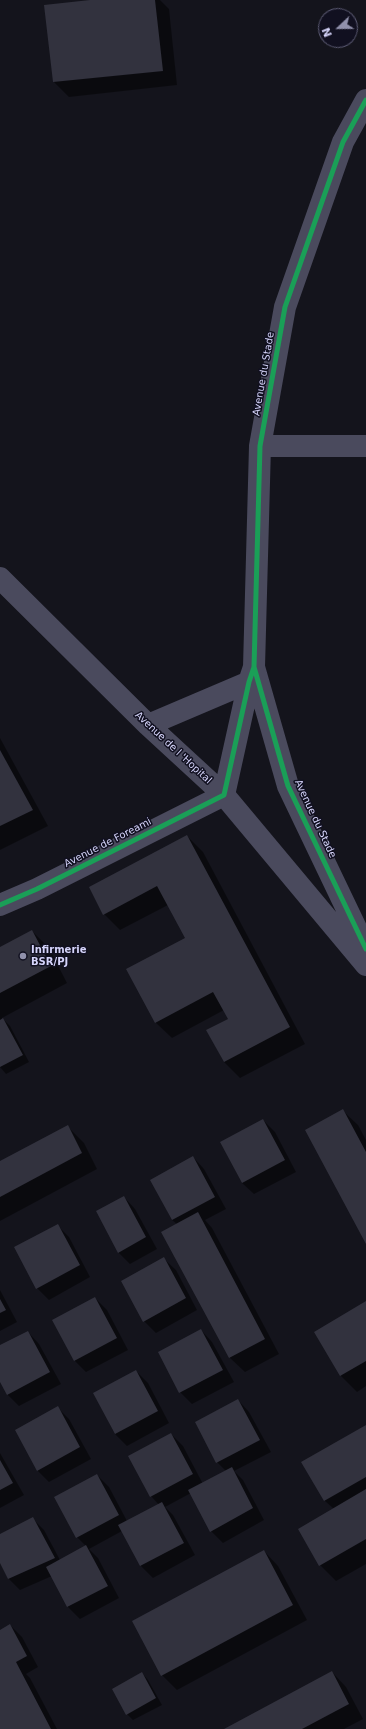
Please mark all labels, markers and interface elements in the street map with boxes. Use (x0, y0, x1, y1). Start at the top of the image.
north arrow (318, 8, 358, 48)
text: N (320, 26, 335, 39)
street label: Avenue du Stade (251, 331, 277, 417)
street label: Avenue de l 'Hopital (132, 709, 214, 787)
street label: Avenue du Stade (292, 778, 338, 860)
street label: Avenue de Foreami (62, 816, 154, 870)
place label: Infirmerie BSR/PJ (31, 944, 87, 968)
marker: Infirmerie BSR/PJ (18, 951, 28, 961)

